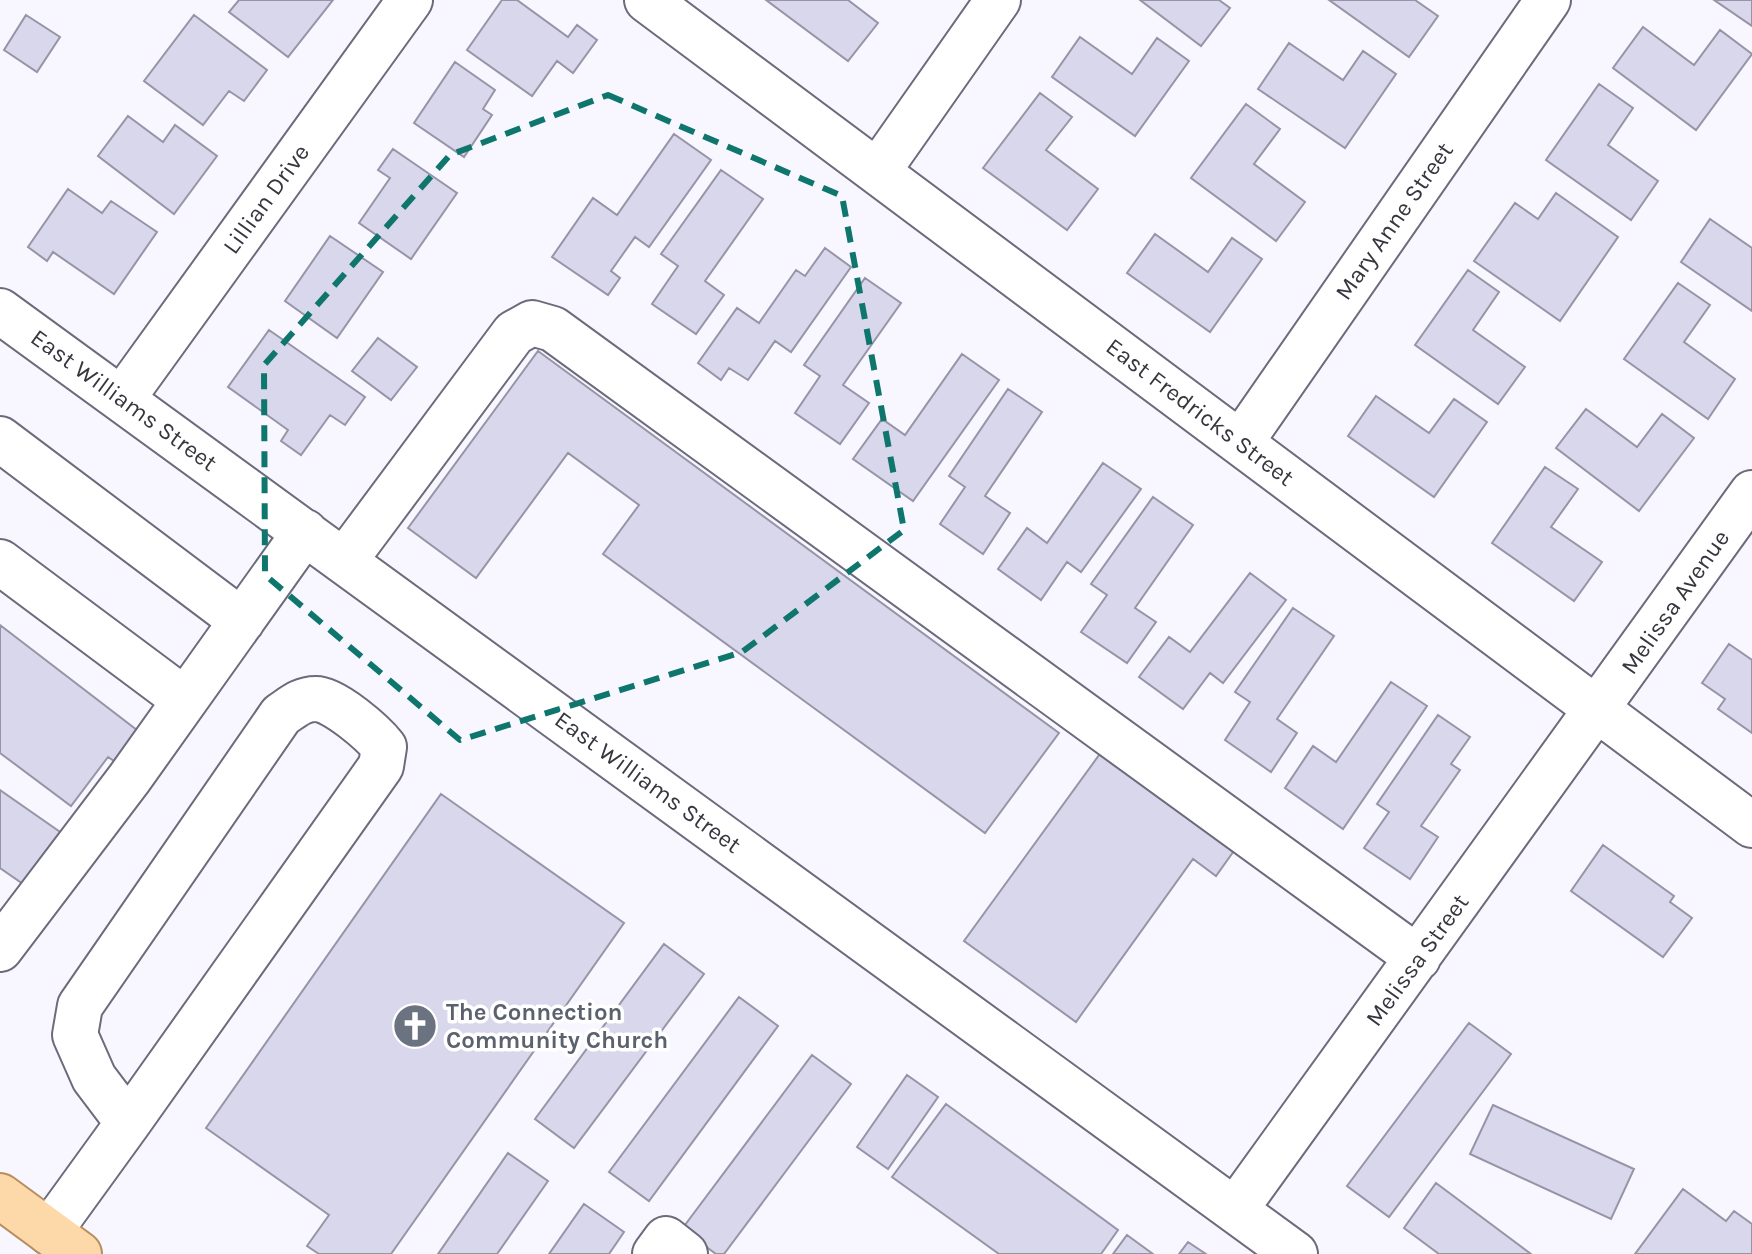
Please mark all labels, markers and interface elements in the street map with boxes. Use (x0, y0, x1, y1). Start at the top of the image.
street label: Mary Anne Street (1329, 137, 1459, 305)
street label: Lillian Drive (217, 139, 315, 259)
street label: East Williams Street (26, 323, 222, 477)
street label: East Fredricks Street (1101, 332, 1299, 492)
street label: Melissa Avenue (1615, 524, 1735, 680)
street label: East Williams Street (550, 705, 746, 859)
street label: Melissa Street (1360, 888, 1474, 1032)
place label: The Connection Community Church (446, 998, 668, 1054)
church icon: The Connection Community Church (391, 1002, 439, 1050)

